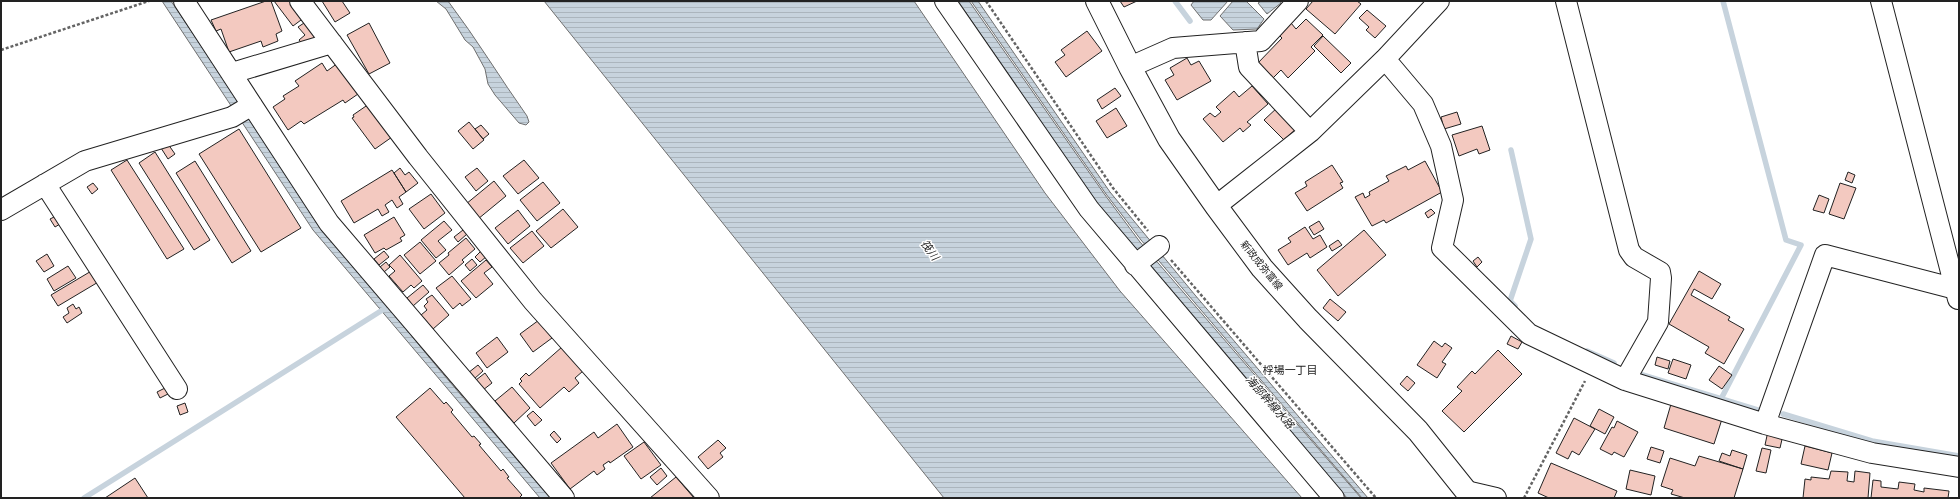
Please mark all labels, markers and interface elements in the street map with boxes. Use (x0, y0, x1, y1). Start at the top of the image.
water label: 筏川 (918, 237, 943, 264)
street label: 新政成弥富線 (1238, 238, 1286, 292)
district label: 桴場一丁目 (1263, 363, 1318, 377)
water label: 海部幹線水路 (1243, 373, 1298, 432)

